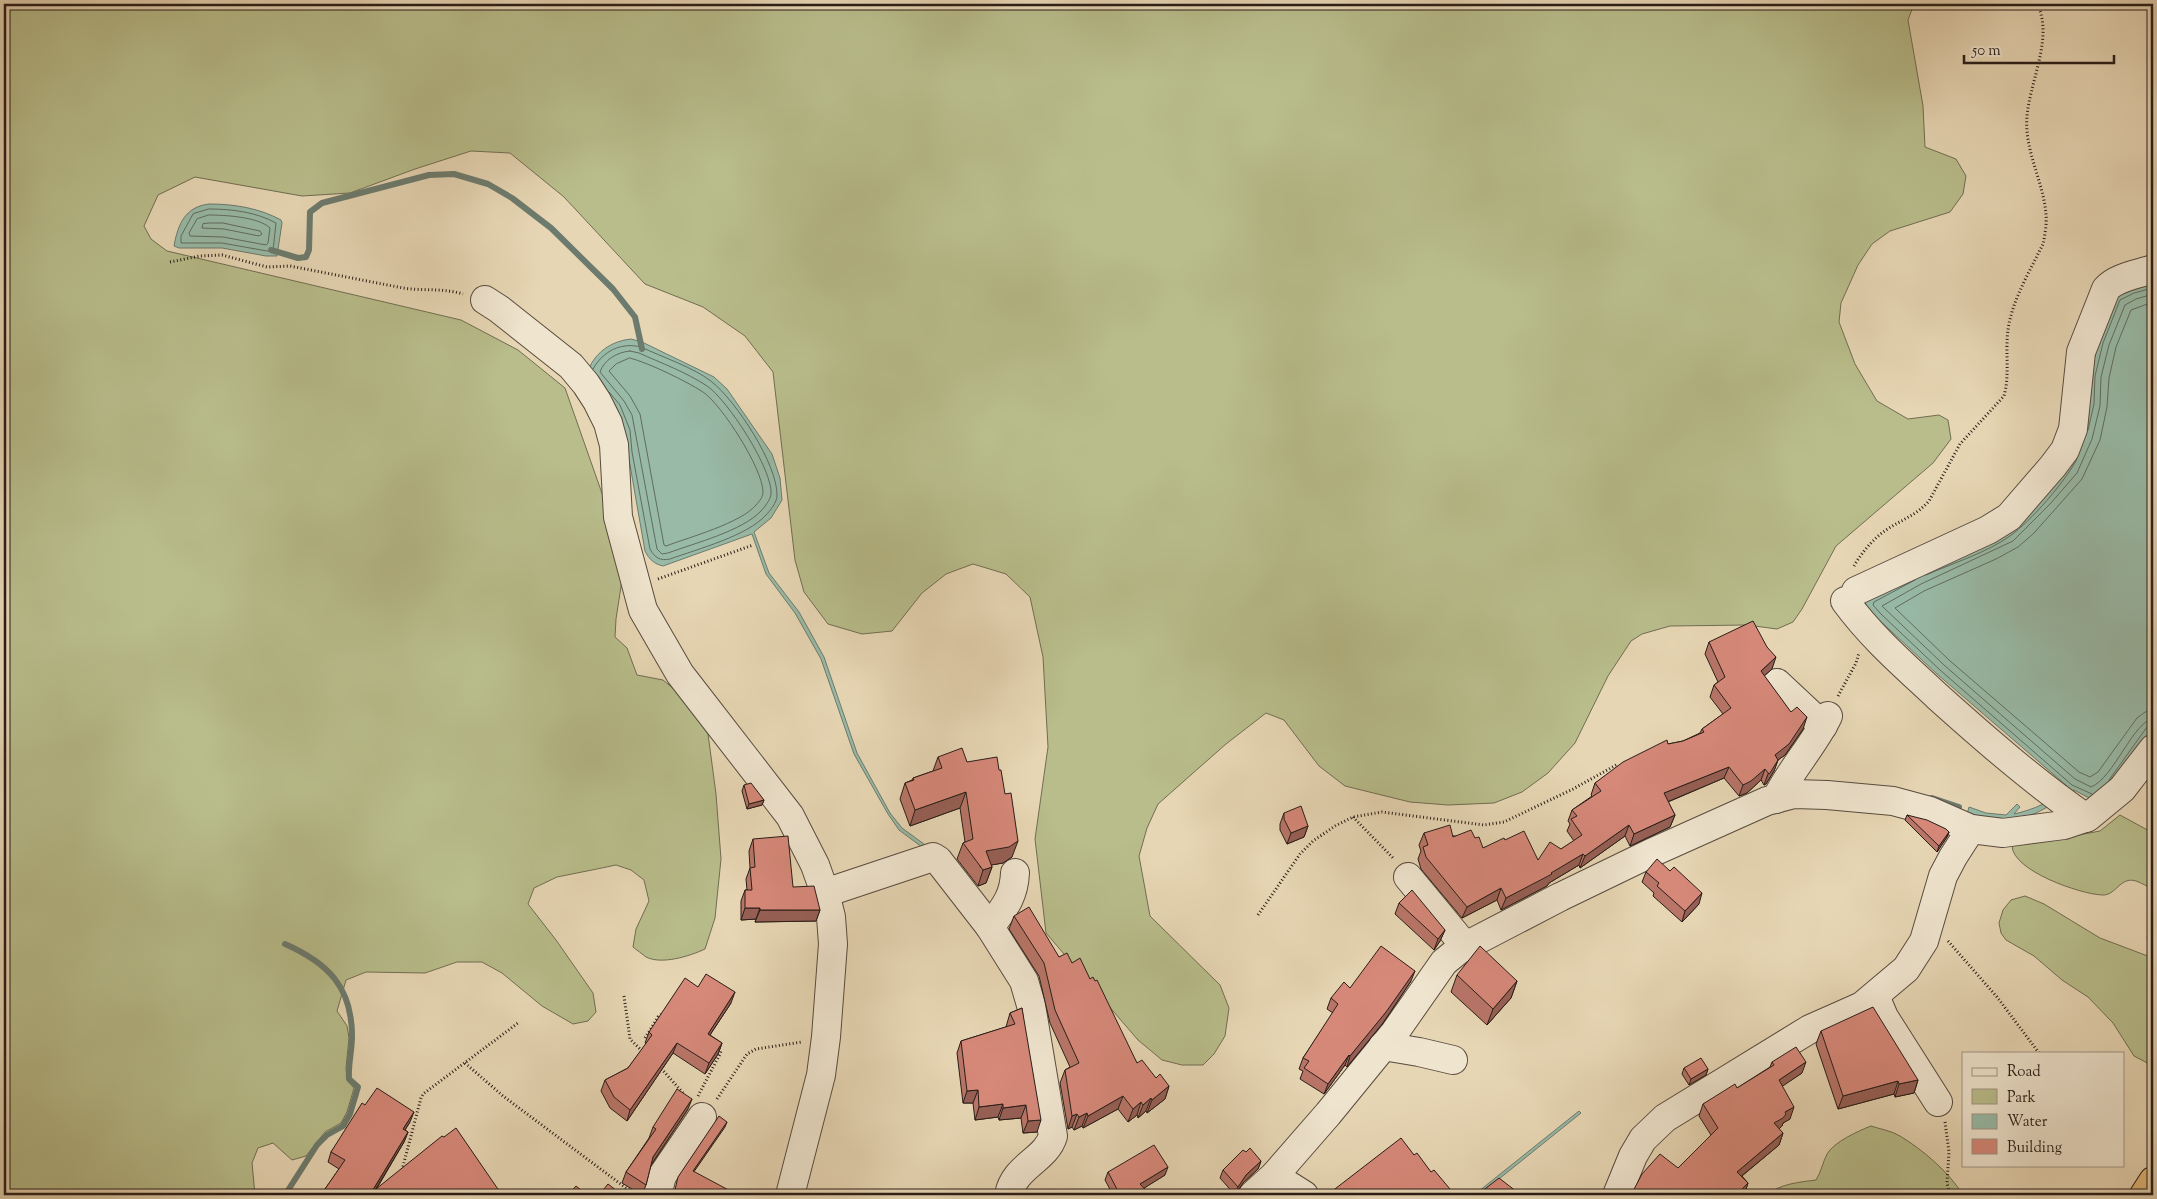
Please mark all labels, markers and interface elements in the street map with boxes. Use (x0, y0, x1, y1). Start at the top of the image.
scale bar (1964, 32, 2114, 64)
text: 50 m (1971, 41, 2001, 62)
legend (1962, 1052, 2124, 1166)
text: Road (2007, 1062, 2041, 1083)
text: Park (2007, 1088, 2036, 1109)
text: Water (2007, 1112, 2048, 1133)
text: Building (2007, 1138, 2062, 1159)

